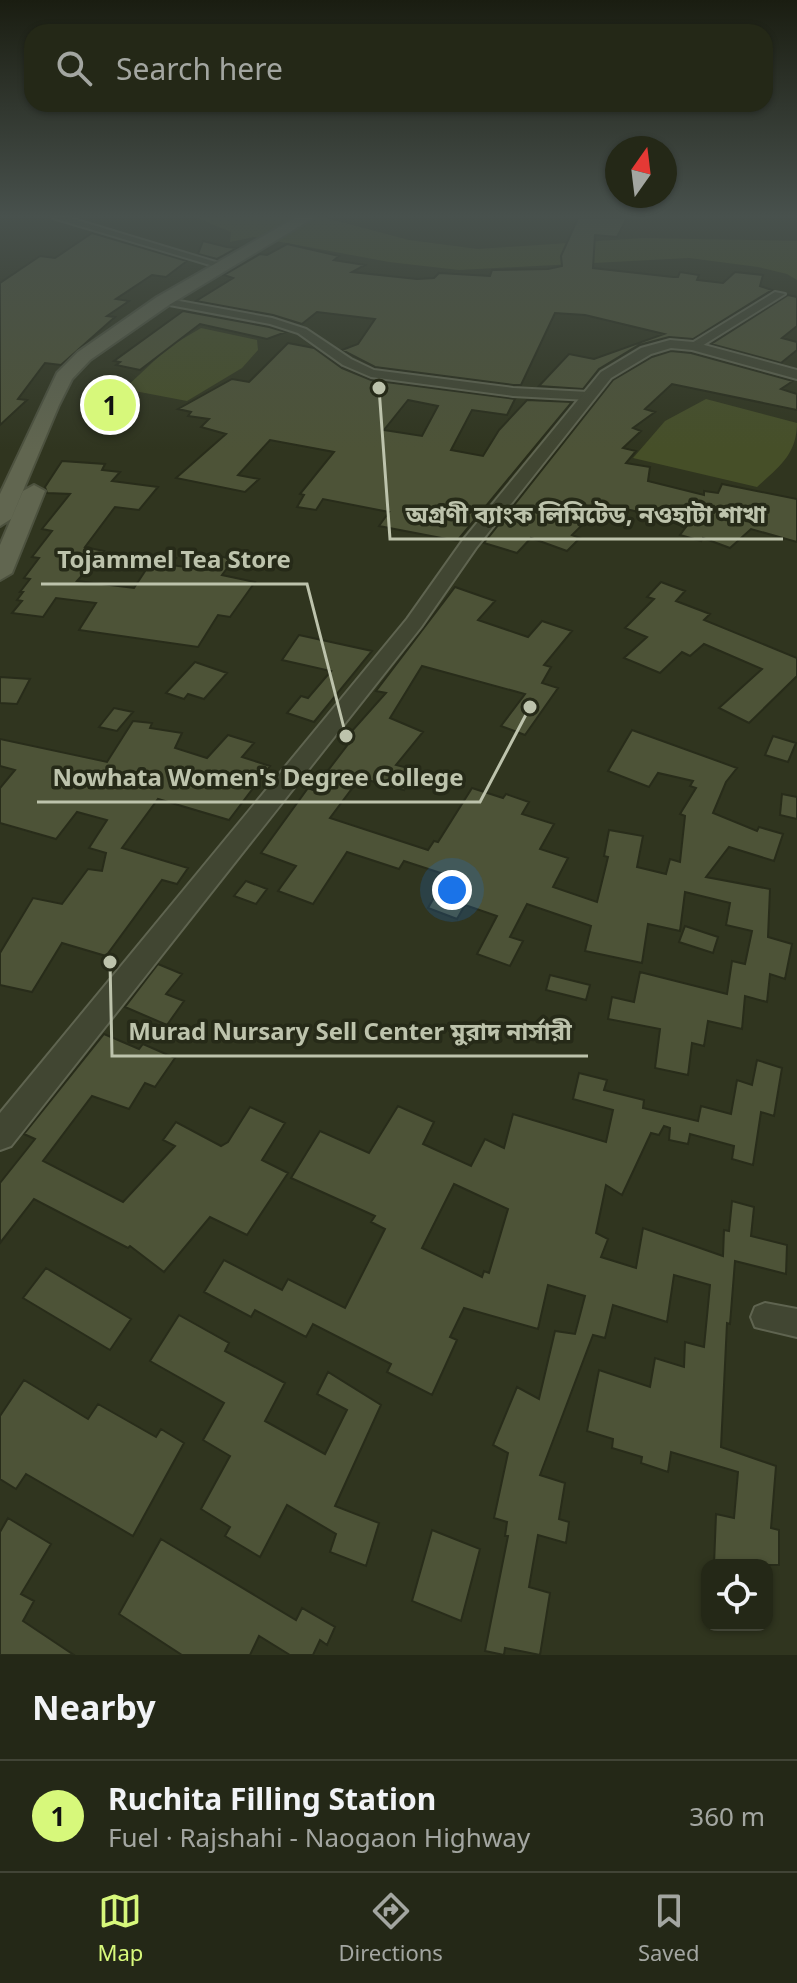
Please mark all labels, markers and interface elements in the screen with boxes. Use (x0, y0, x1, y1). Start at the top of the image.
search box (24, 24, 773, 112)
icon: search (52, 46, 96, 90)
text: Search here (116, 48, 283, 89)
north arrow (605, 136, 677, 208)
pin: 1 (84, 375, 136, 435)
callout: অগ্রণী ব্যাংক লিমিটেড, নওহাটা শাখা (390, 491, 783, 539)
text: অগ্রণী ব্যাংক লিমিটেড, নওহাটা শাখা (405, 497, 767, 530)
callout: Tojammel Tea Store (41, 536, 307, 584)
text: Tojammel Tea Store (57, 542, 291, 575)
callout: Nowhata Women's Degree College (37, 754, 480, 802)
text: Nowhata Women's Degree College (52, 760, 464, 793)
your location (432, 870, 472, 910)
callout: Murad Nursary Sell Center মুরাদ নার্সারী (112, 1008, 588, 1056)
text: Murad Nursary Sell Center মুরাদ নার্সারী (128, 1014, 573, 1047)
map controls (701, 1559, 773, 1631)
button: locate (701, 1559, 773, 1631)
text: Nearby (32, 1684, 156, 1730)
text: Ruchita Filling Station (108, 1778, 436, 1819)
text: 1 (51, 1798, 65, 1834)
text: 360 m (689, 1798, 765, 1834)
text: Fuel · Rajshahi - Naogaon Highway (108, 1819, 530, 1855)
tab: Map (98, 1889, 143, 1967)
tab: Directions (338, 1889, 443, 1967)
tab: Saved (638, 1889, 699, 1967)

